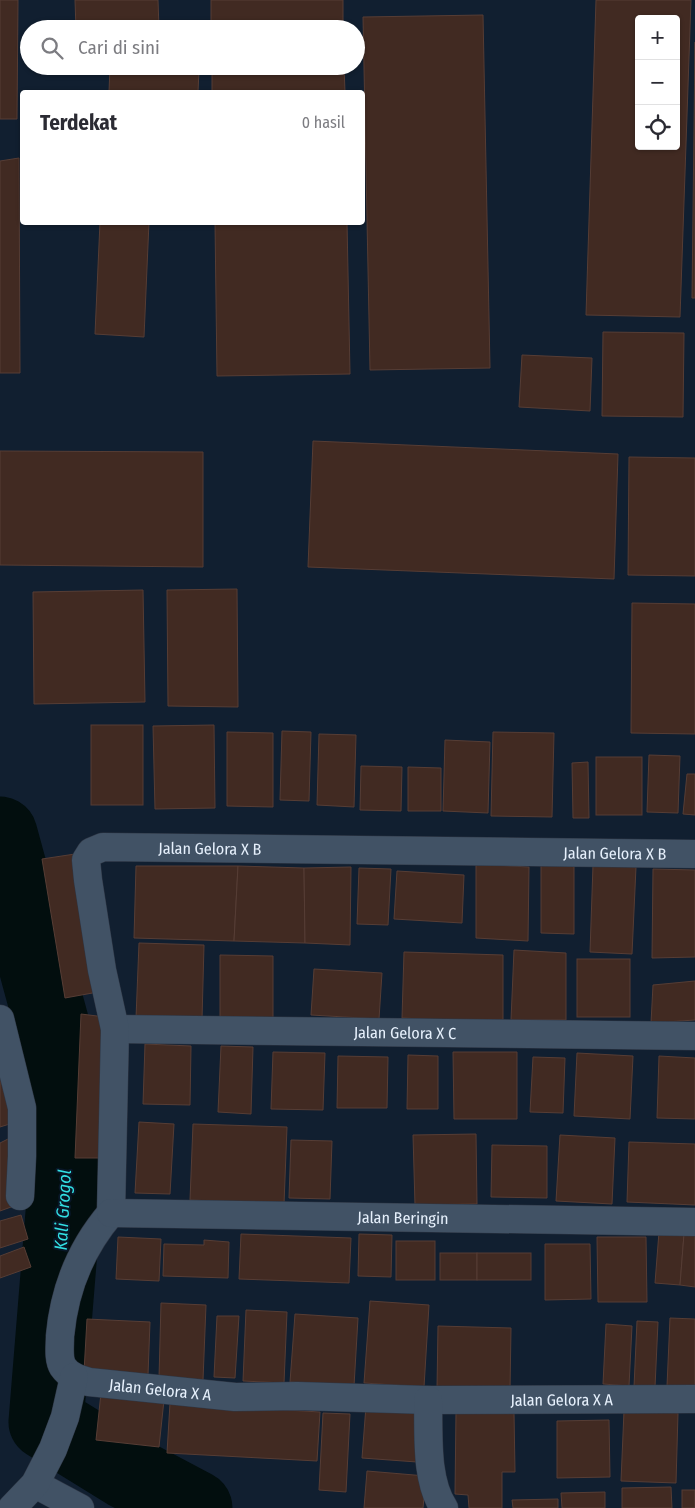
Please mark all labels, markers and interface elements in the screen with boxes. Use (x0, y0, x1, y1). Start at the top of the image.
map controls (635, 15, 680, 150)
button: + (635, 15, 680, 60)
search box (20, 20, 365, 75)
icon: search (38, 34, 66, 62)
text: Cari di sini (78, 36, 160, 59)
button: − (635, 60, 680, 105)
button: locate (635, 105, 680, 150)
text: Terdekat (40, 110, 117, 136)
text: 0 hasil (302, 113, 345, 132)
street label: Jalan Gelora X B (158, 838, 262, 858)
street label: Jalan Gelora X B (563, 843, 667, 863)
street label: Jalan Gelora X C (354, 1022, 456, 1043)
water label: Kali Grogol (50, 1169, 76, 1251)
street label: Jalan Beringin (357, 1207, 449, 1228)
street label: Jalan Gelora X A (108, 1375, 213, 1404)
street label: Jalan Gelora X A (510, 1390, 614, 1409)

